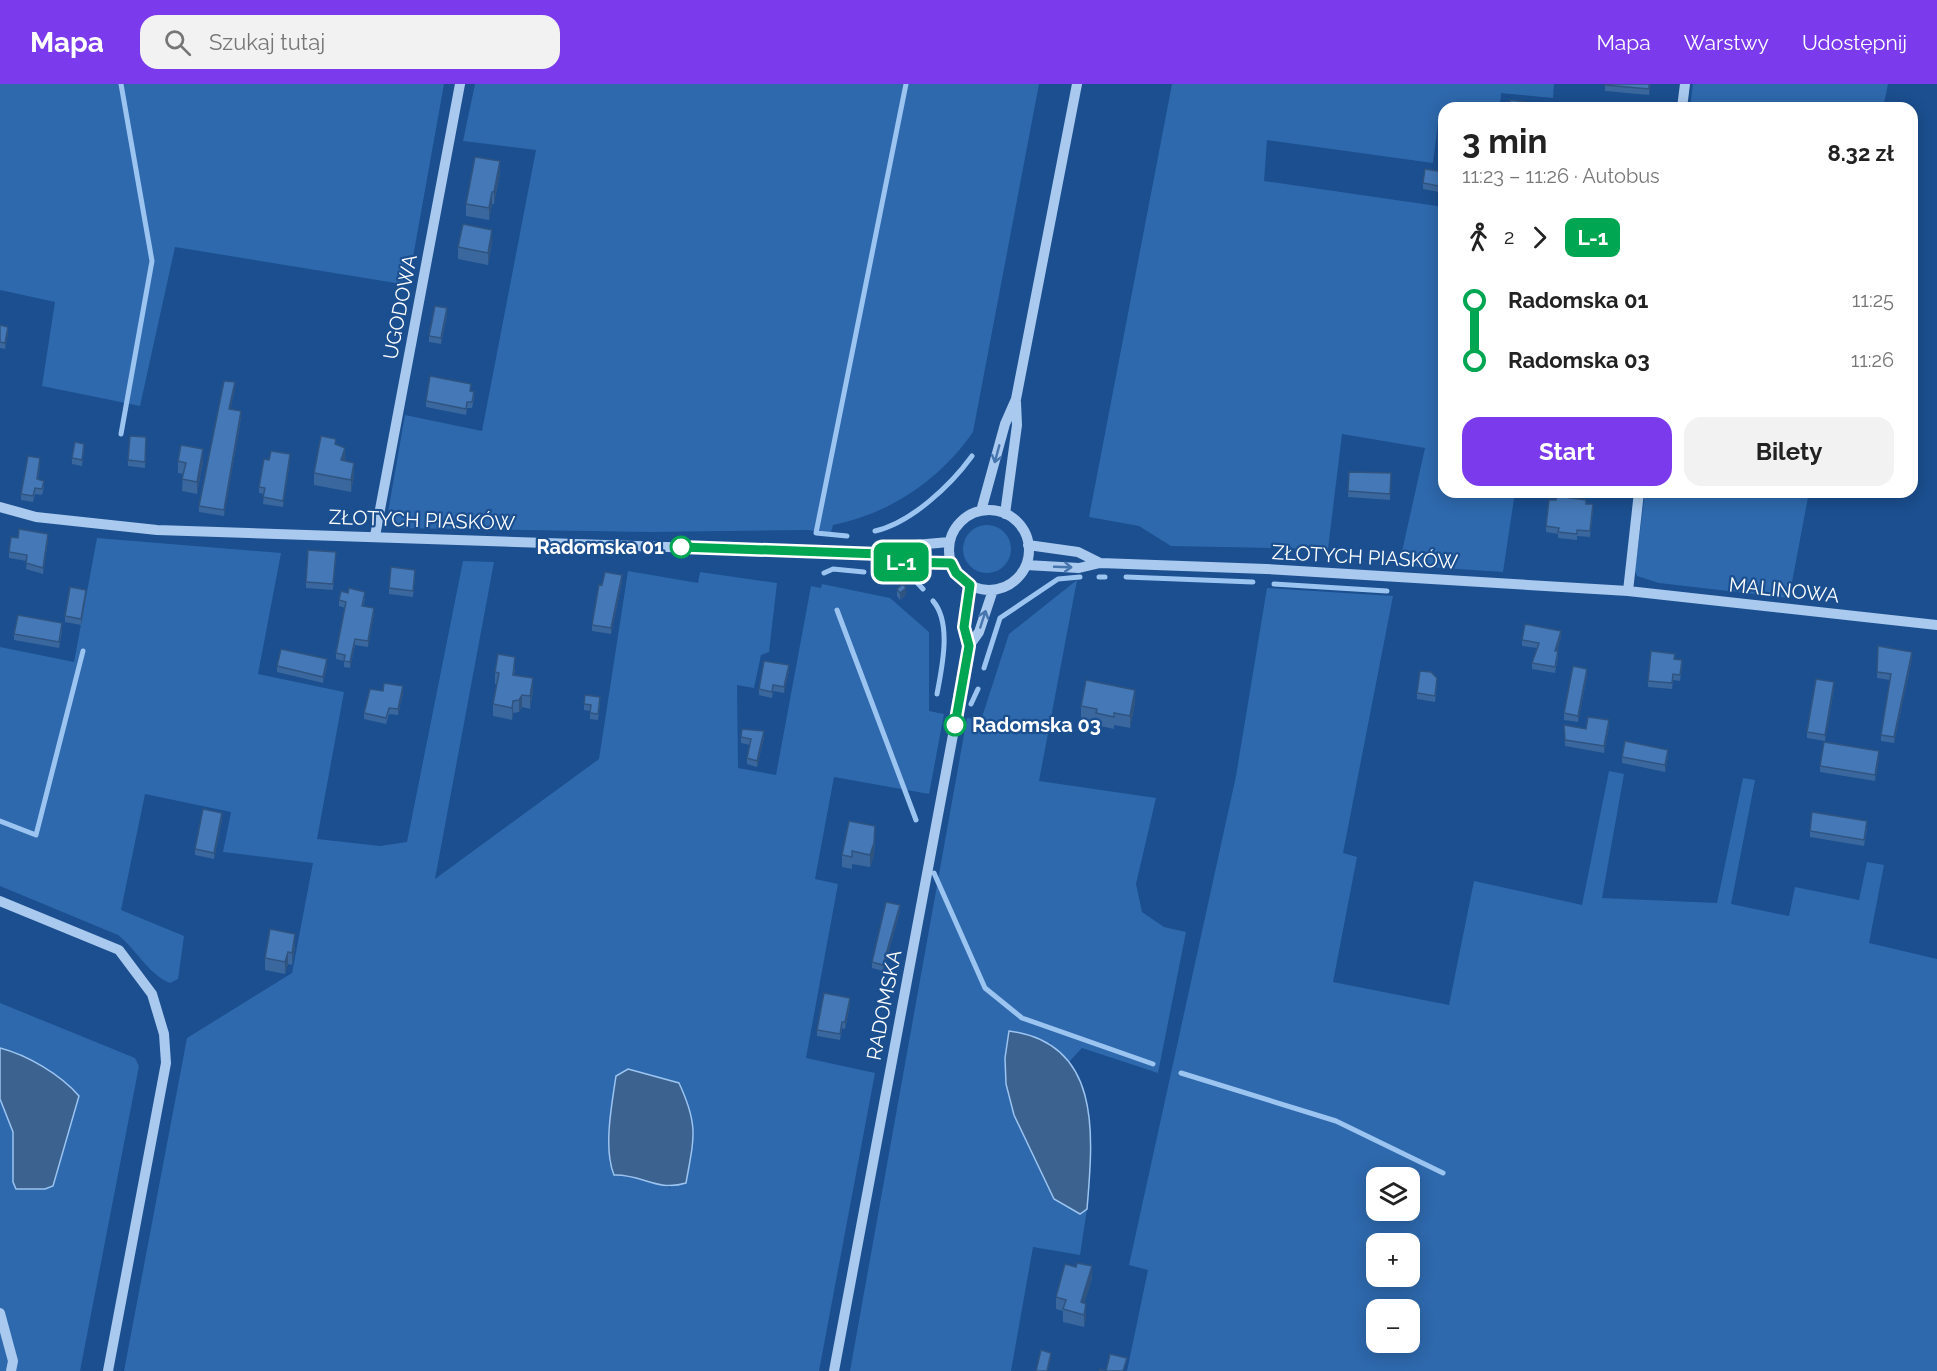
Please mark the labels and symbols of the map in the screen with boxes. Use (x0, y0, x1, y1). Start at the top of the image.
street label: UGODOWA (378, 252, 422, 362)
one-way arrow (991, 444, 1002, 463)
street label: ZŁOTYCH PIASKÓW (328, 505, 516, 535)
place label: Radomska 01 (536, 535, 664, 559)
marker: Radomska 01 (670, 536, 692, 558)
street label: ZŁOTYCH PIASKÓW (1271, 540, 1459, 574)
line badge: L-1 (866, 542, 936, 582)
one-way arrow (1053, 562, 1073, 573)
street label: MALINOWA (1728, 572, 1841, 608)
one-way arrow (978, 610, 989, 629)
place label: Radomska 03 (972, 713, 1101, 737)
marker: Radomska 03 (944, 714, 966, 736)
street label: RADOMSKA (862, 947, 907, 1062)

